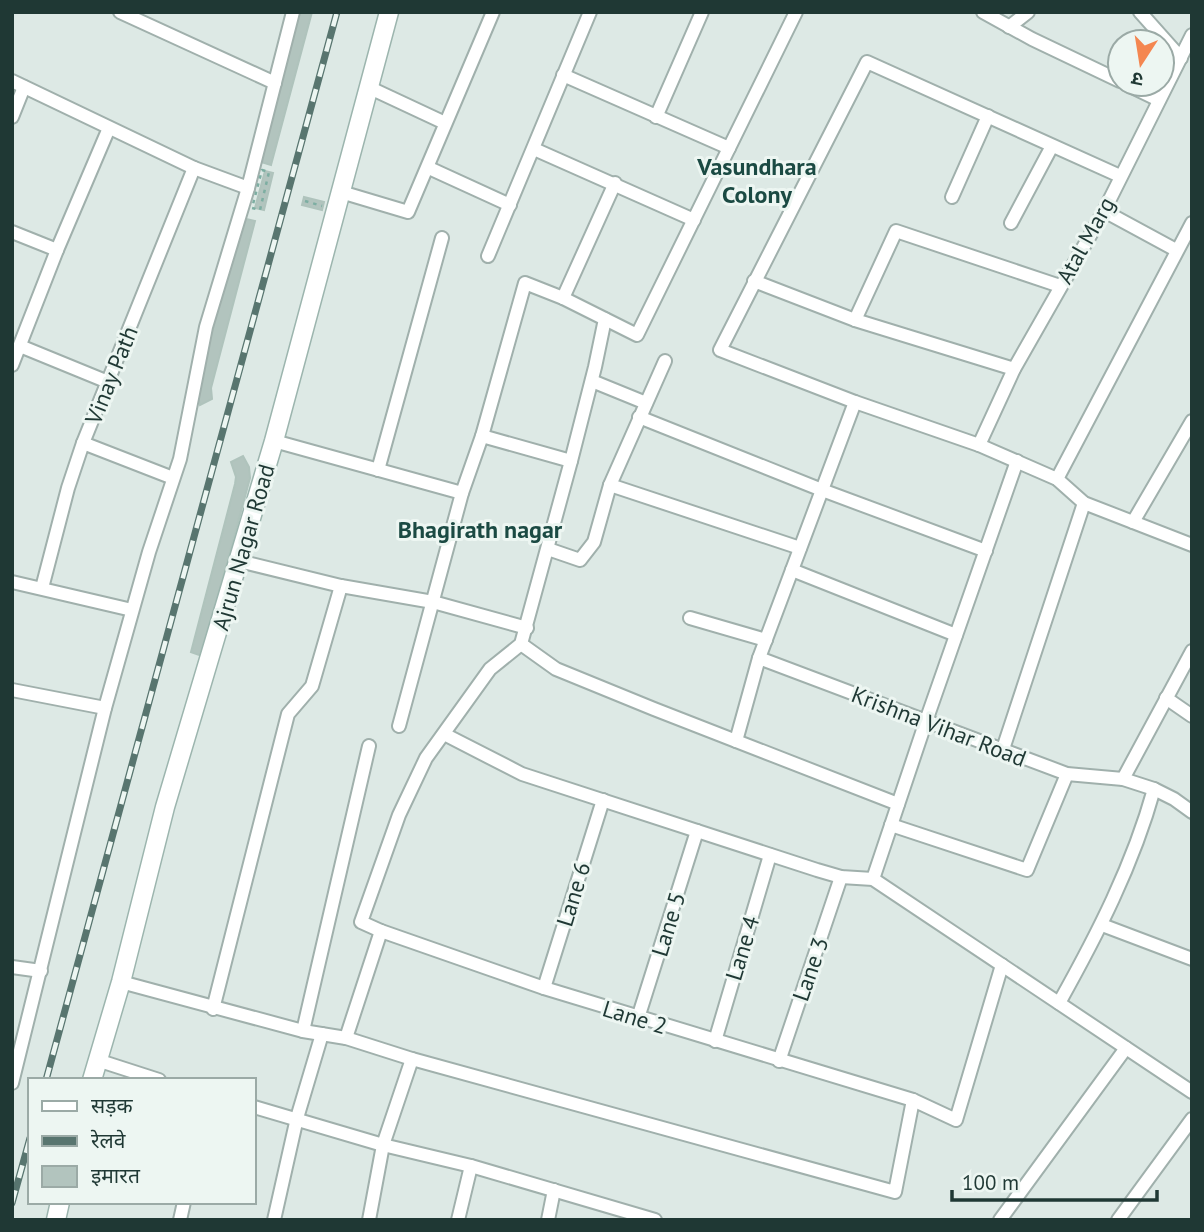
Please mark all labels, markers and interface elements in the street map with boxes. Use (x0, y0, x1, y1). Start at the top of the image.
north arrow (1106, 28, 1176, 98)
text: उ (1129, 67, 1145, 93)
district label: Vasundhara Colony (696, 151, 817, 210)
street label: Atal Marg (1049, 191, 1121, 289)
street label: Vinay Path (78, 322, 144, 429)
street label: Ajrun Nagar Road (205, 460, 281, 634)
district label: Bhagirath nagar (398, 514, 563, 545)
street label: Krishna Vihar Road (847, 679, 1031, 773)
street label: Lane 6 (550, 858, 596, 930)
street label: Lane 5 (645, 888, 691, 960)
street label: Lane 4 (719, 912, 766, 984)
street label: Lane 3 (786, 933, 834, 1005)
street label: Lane 2 (599, 994, 671, 1040)
legend (28, 1078, 256, 1204)
text: सड़क (91, 1092, 133, 1119)
text: रेलवे (90, 1127, 126, 1154)
scale bar (952, 1158, 1157, 1202)
text: इमारत (91, 1162, 141, 1189)
text: 100 m (962, 1169, 1019, 1196)

